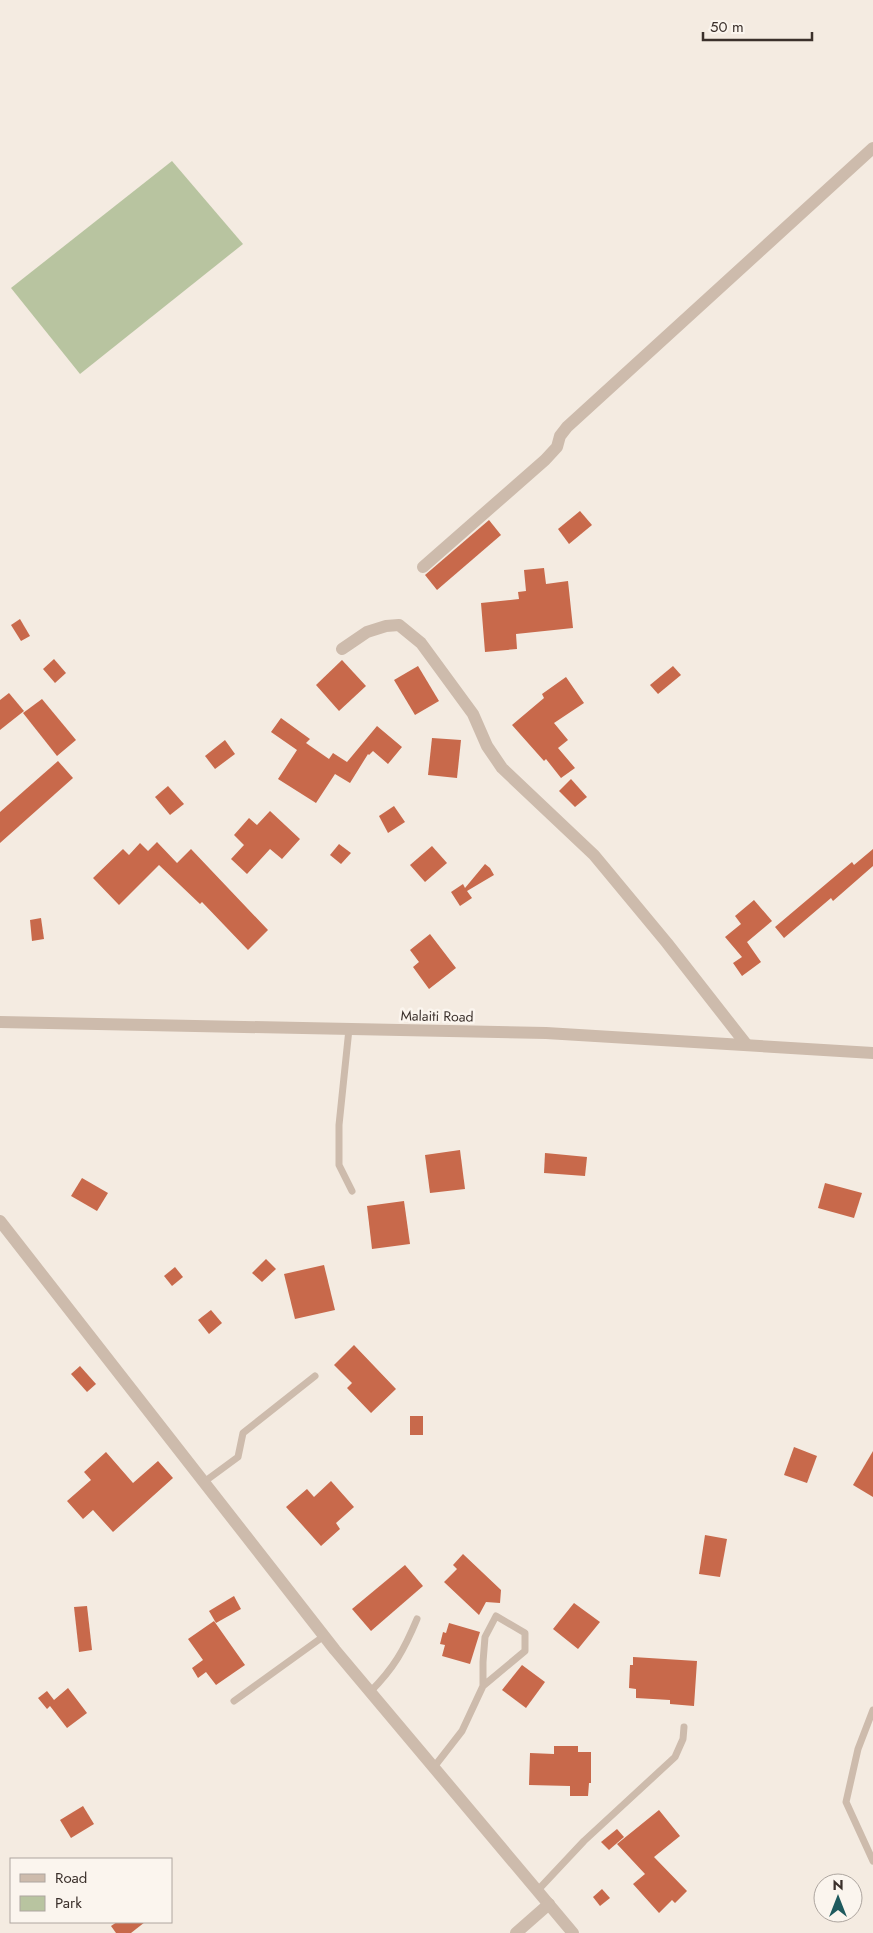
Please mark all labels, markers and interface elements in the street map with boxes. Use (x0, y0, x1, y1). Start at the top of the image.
scale bar (703, 10, 812, 42)
text: 50 m (710, 16, 744, 38)
street label: Malaiti Road (400, 1005, 474, 1027)
legend (10, 1858, 172, 1923)
text: Road (55, 1867, 87, 1889)
north arrow (813, 1873, 863, 1923)
text: N (832, 1875, 844, 1895)
text: Park (55, 1892, 82, 1914)

